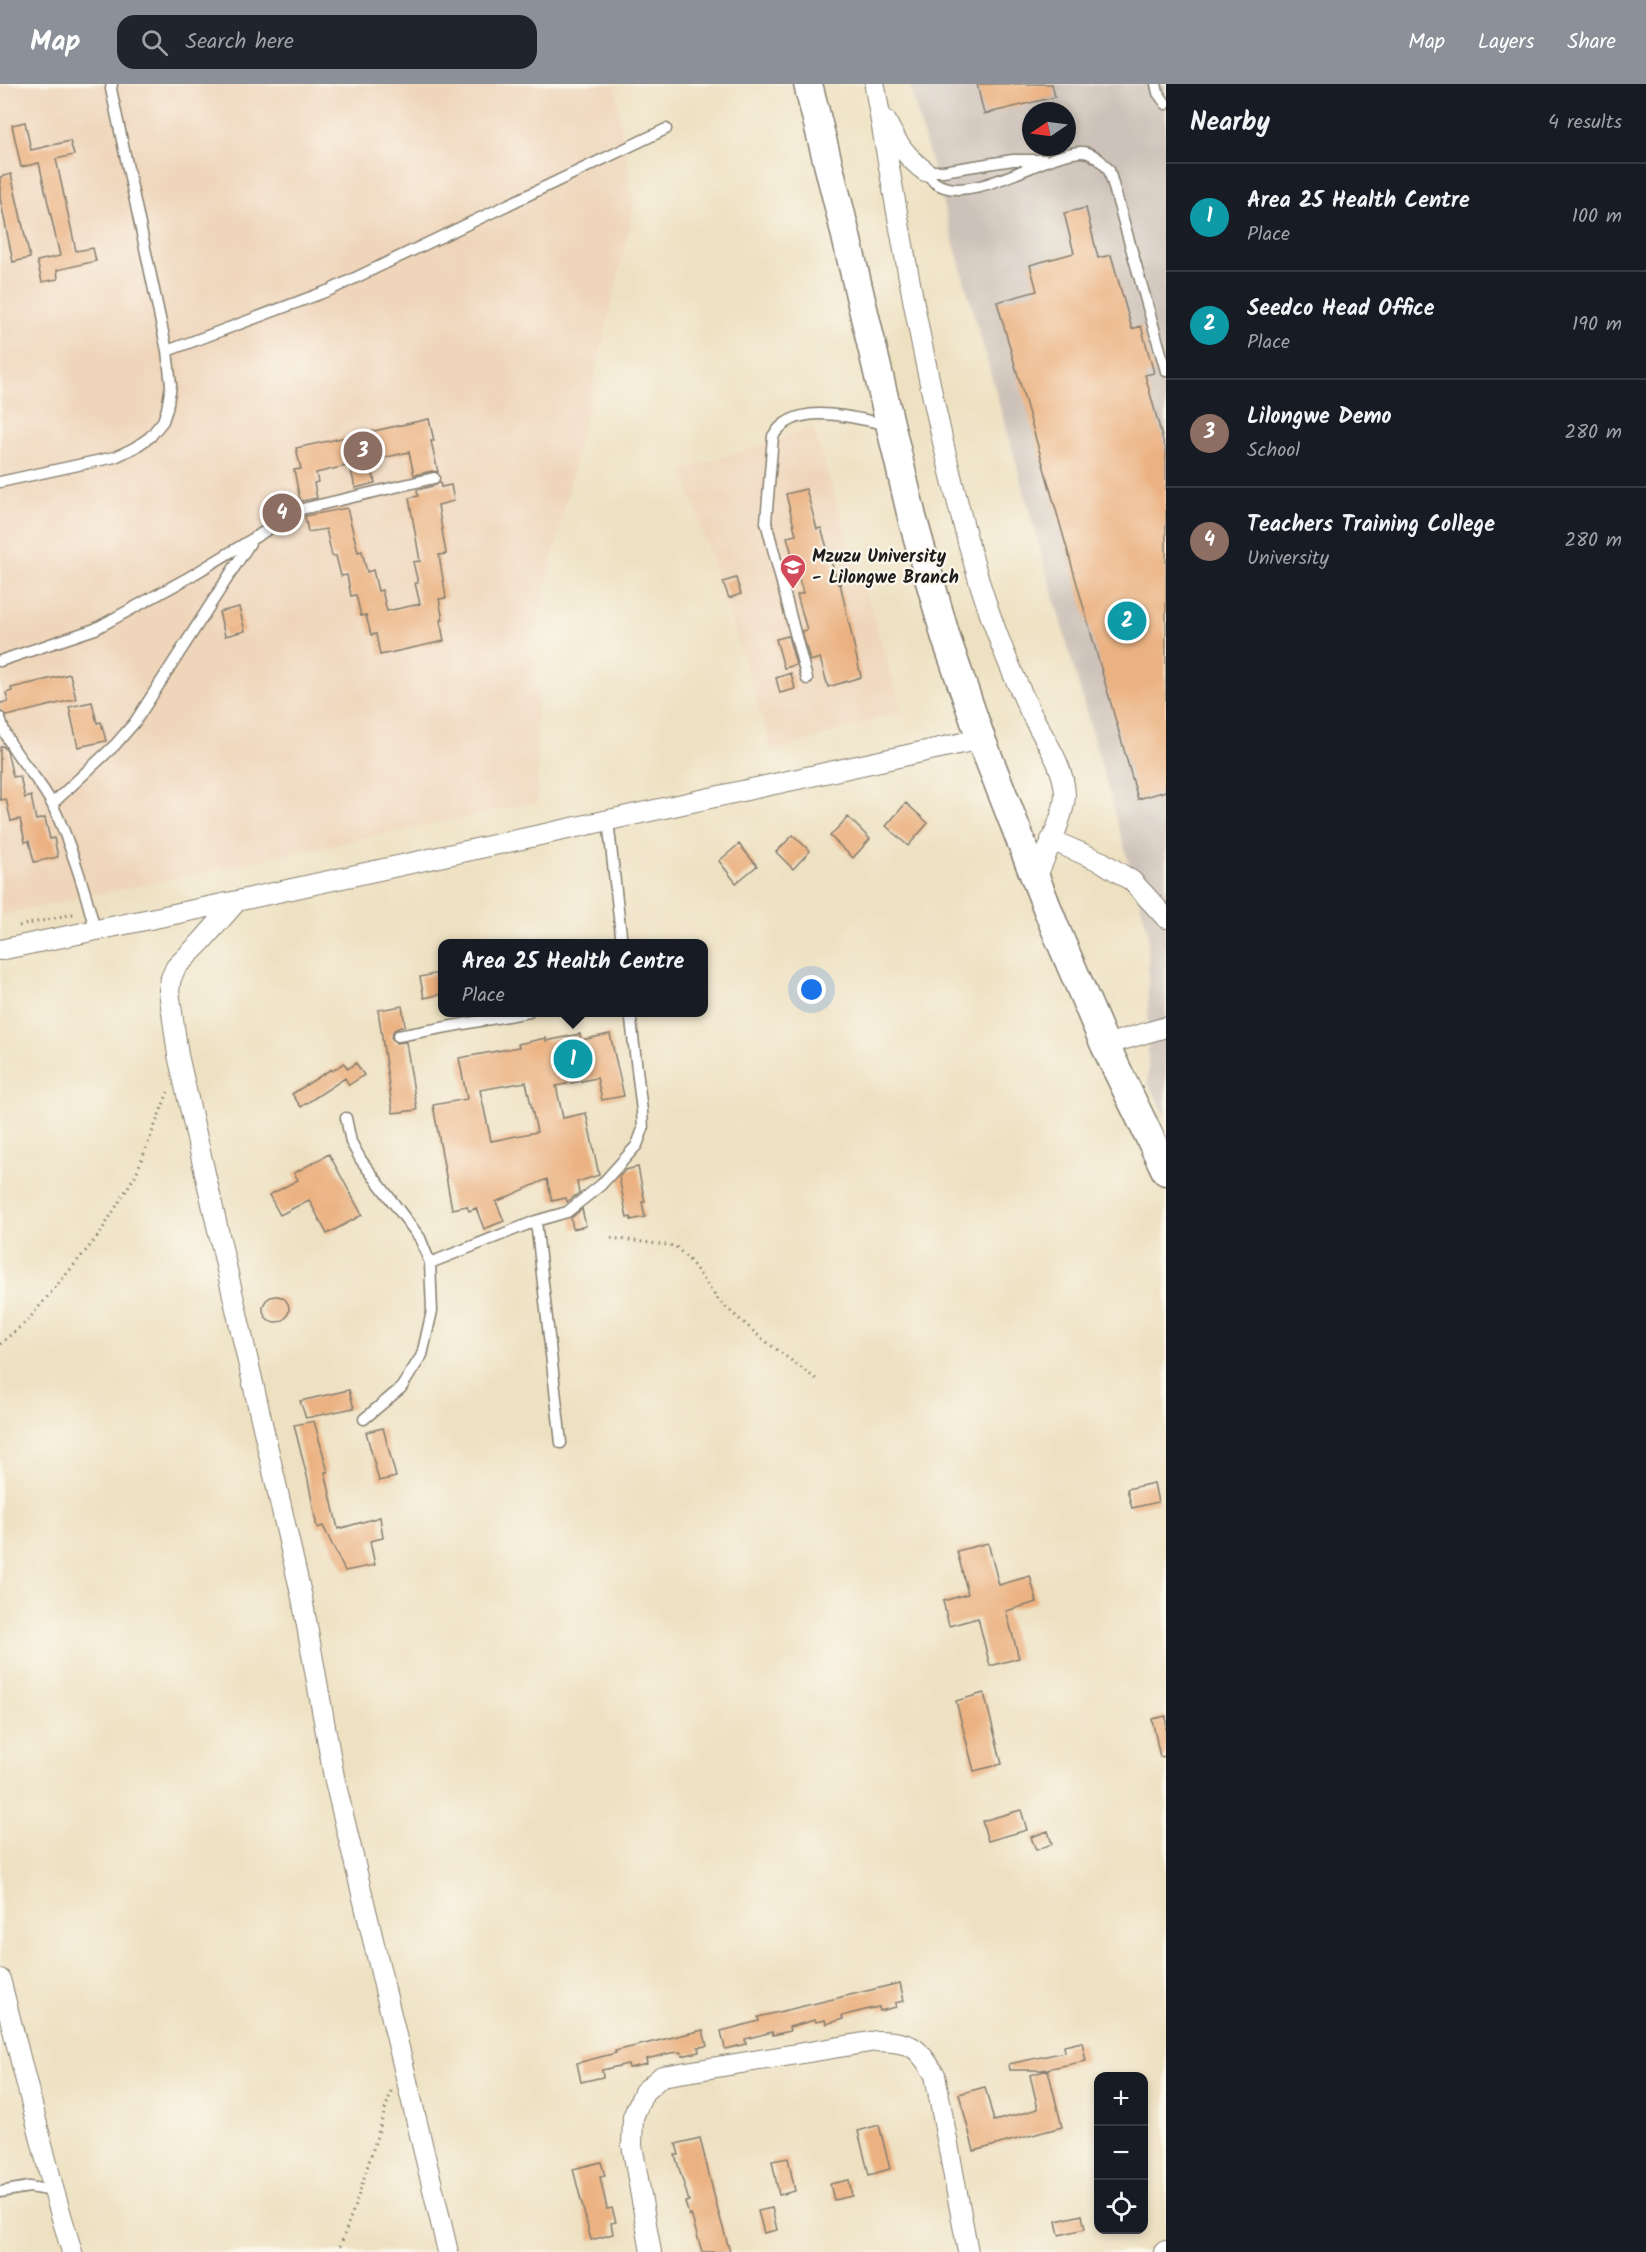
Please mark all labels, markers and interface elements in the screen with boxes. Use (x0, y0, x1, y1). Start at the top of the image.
search box (117, 15, 537, 69)
text: Map (30, 20, 81, 65)
text: Search here (186, 25, 294, 60)
icon: search (138, 26, 171, 59)
text: Map (1408, 26, 1445, 59)
text: Layers (1478, 26, 1534, 59)
text: Share (1567, 26, 1616, 59)
north arrow (1022, 102, 1076, 156)
text: Nearby (1190, 102, 1270, 144)
text: 4 results (1548, 107, 1622, 139)
text: Area 25 Health Centre (1247, 184, 1470, 219)
text: 1 (1206, 201, 1213, 233)
text: 100 m (1572, 201, 1622, 233)
text: Place (1247, 219, 1290, 251)
text: Seedco Head Office (1247, 292, 1434, 327)
text: 2 (1204, 309, 1215, 341)
text: 190 m (1572, 309, 1622, 341)
text: Place (1247, 327, 1290, 359)
text: Lilongwe Demo (1247, 400, 1392, 435)
text: 3 (1204, 417, 1215, 449)
text: 280 m (1564, 417, 1622, 449)
pin: 3 (344, 428, 382, 473)
text: School (1247, 435, 1300, 467)
pin: 4 (262, 490, 302, 536)
text: Teachers Training College (1247, 508, 1495, 543)
text: 4 (1204, 525, 1215, 557)
text: 280 m (1564, 525, 1622, 557)
place label: Mzuzu University - Lilongwe Branch (812, 543, 959, 593)
text: University (1247, 543, 1329, 575)
school or university icon: Mzuzu University - Lilongwe Branch (778, 552, 808, 590)
pin: 2 (1108, 598, 1146, 644)
popup (438, 939, 708, 1017)
text: Area 25 Health Centre (462, 945, 684, 980)
your location (797, 975, 826, 1004)
text: Place (462, 980, 505, 1012)
pin: 1 (554, 1036, 592, 1082)
map controls (1094, 2072, 1148, 2234)
button: + (1094, 2072, 1148, 2126)
button: − (1094, 2126, 1148, 2180)
button: locate (1094, 2180, 1148, 2234)

